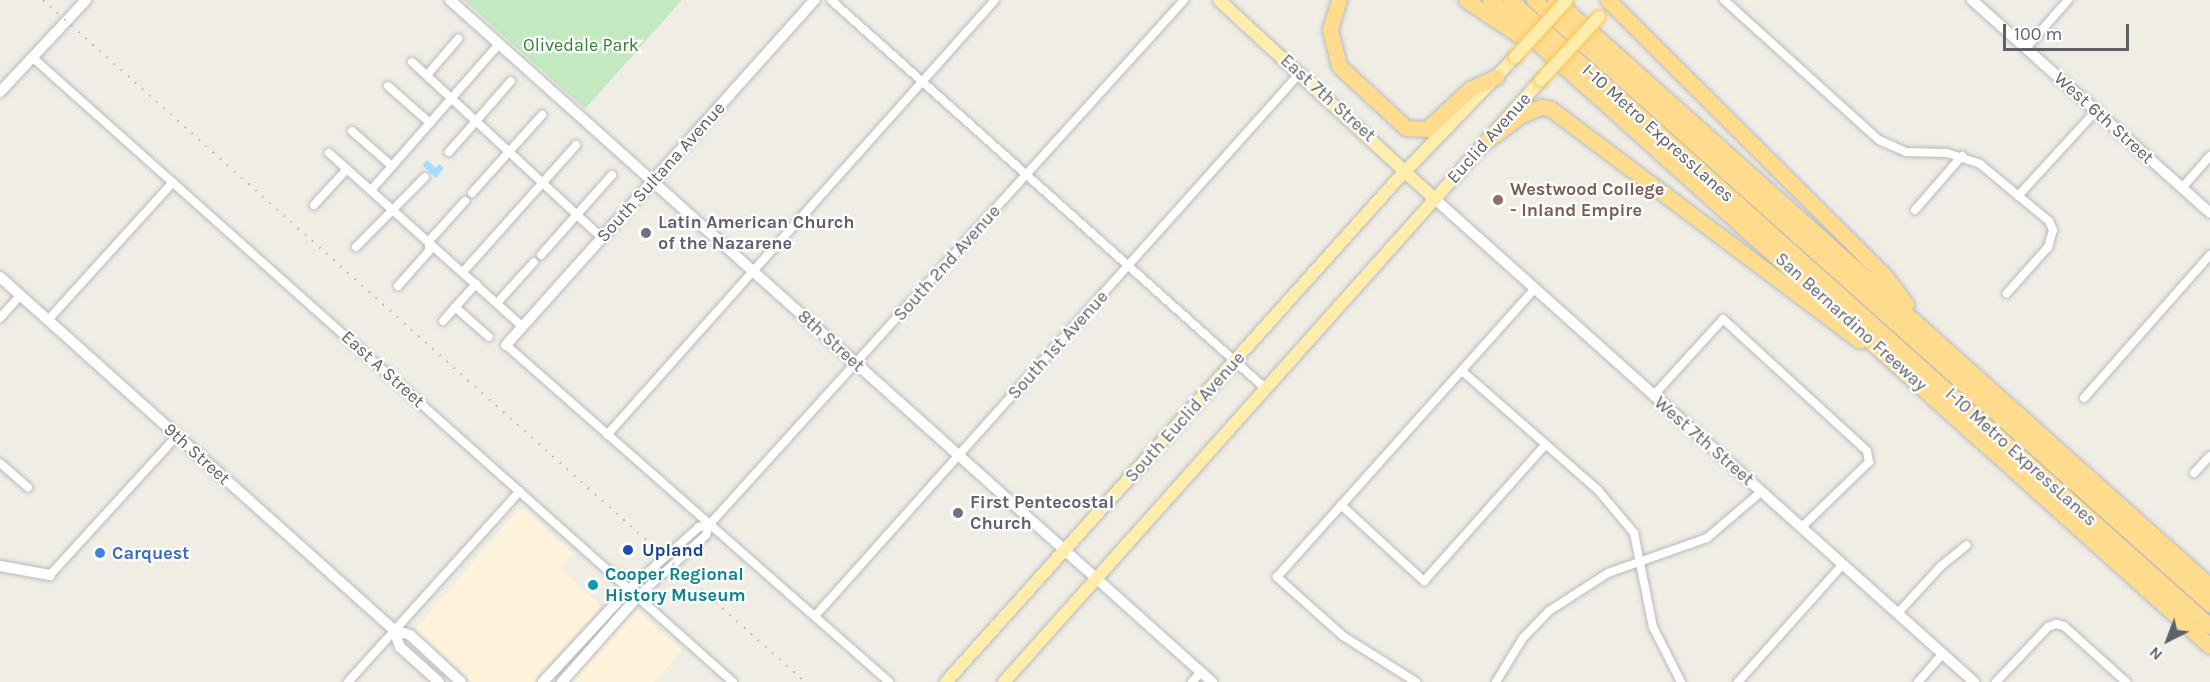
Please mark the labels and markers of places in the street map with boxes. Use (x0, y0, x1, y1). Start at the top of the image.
place label: Westwood College - Inland Empire (1510, 179, 1664, 222)
marker: Westwood College - Inland Empire (1491, 193, 1505, 207)
place label: Latin American Church of the Nazarene (658, 212, 855, 254)
marker: Latin American Church of the Nazarene (639, 226, 653, 240)
place label: First Pentecostal Church (970, 492, 1114, 534)
marker: First Pentecostal Church (951, 506, 965, 520)
place label: Upland (642, 539, 704, 561)
marker: Upland (619, 541, 637, 559)
place label: Carquest (112, 542, 189, 564)
marker: Carquest (93, 546, 107, 560)
place label: Cooper Regional History Museum (605, 564, 745, 606)
marker: Cooper Regional History Museum (586, 578, 600, 592)

